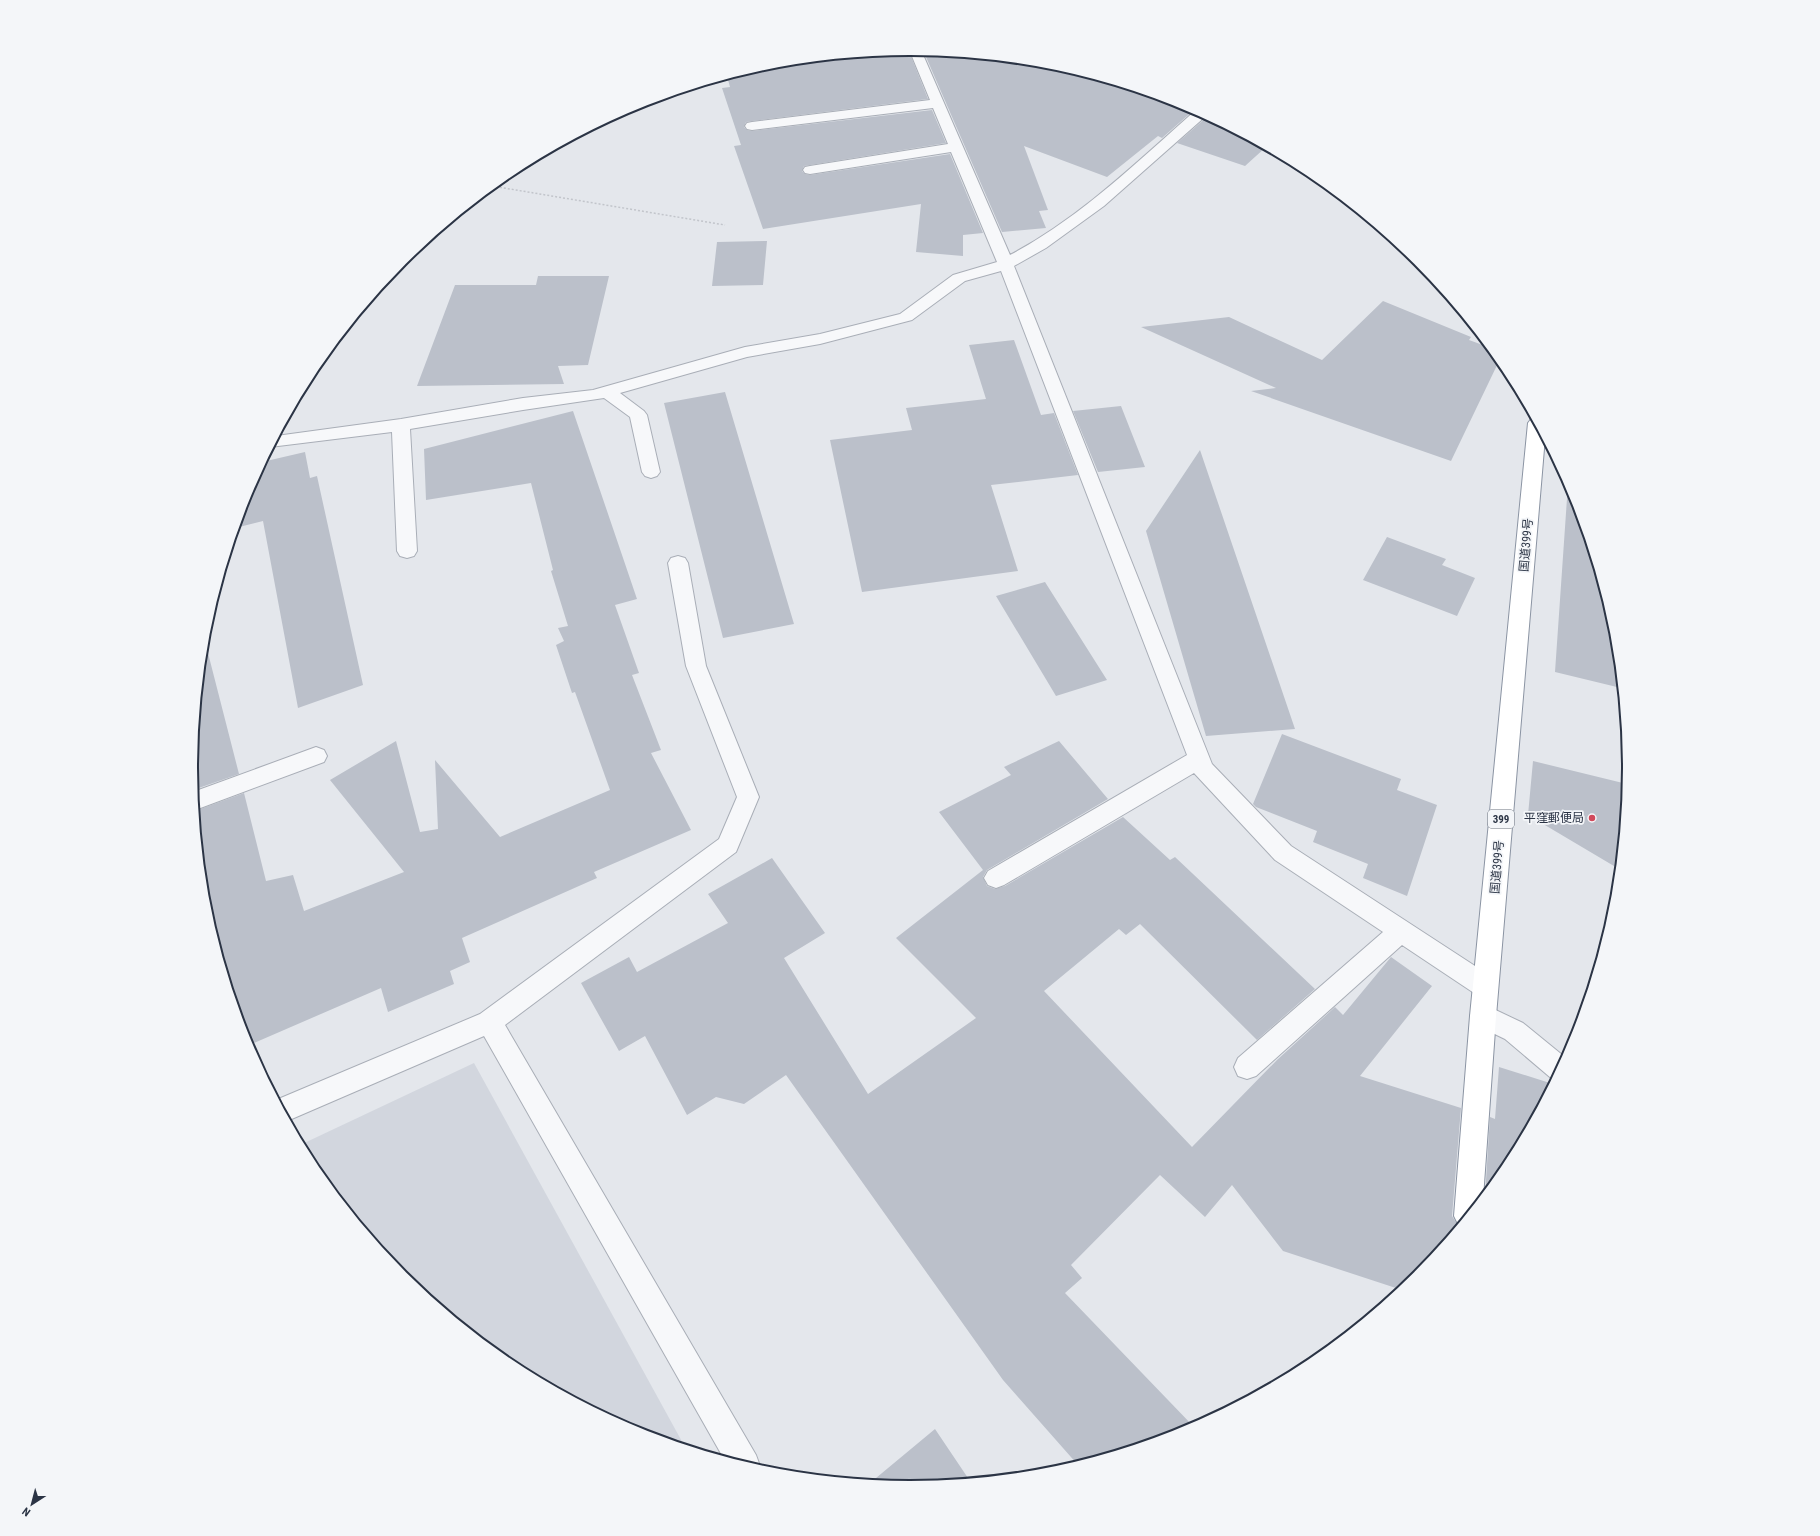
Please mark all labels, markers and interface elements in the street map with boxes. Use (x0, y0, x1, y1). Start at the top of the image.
street label: 国道399号 (1517, 518, 1535, 572)
road number: 399 (1488, 810, 1514, 828)
place label: 平窪郵便局 (1524, 811, 1584, 825)
marker: 平窪郵便局 (1587, 813, 1597, 823)
street label: 国道399号 (1488, 840, 1506, 894)
north arrow (12, 1484, 52, 1524)
text: N (20, 1504, 33, 1519)

